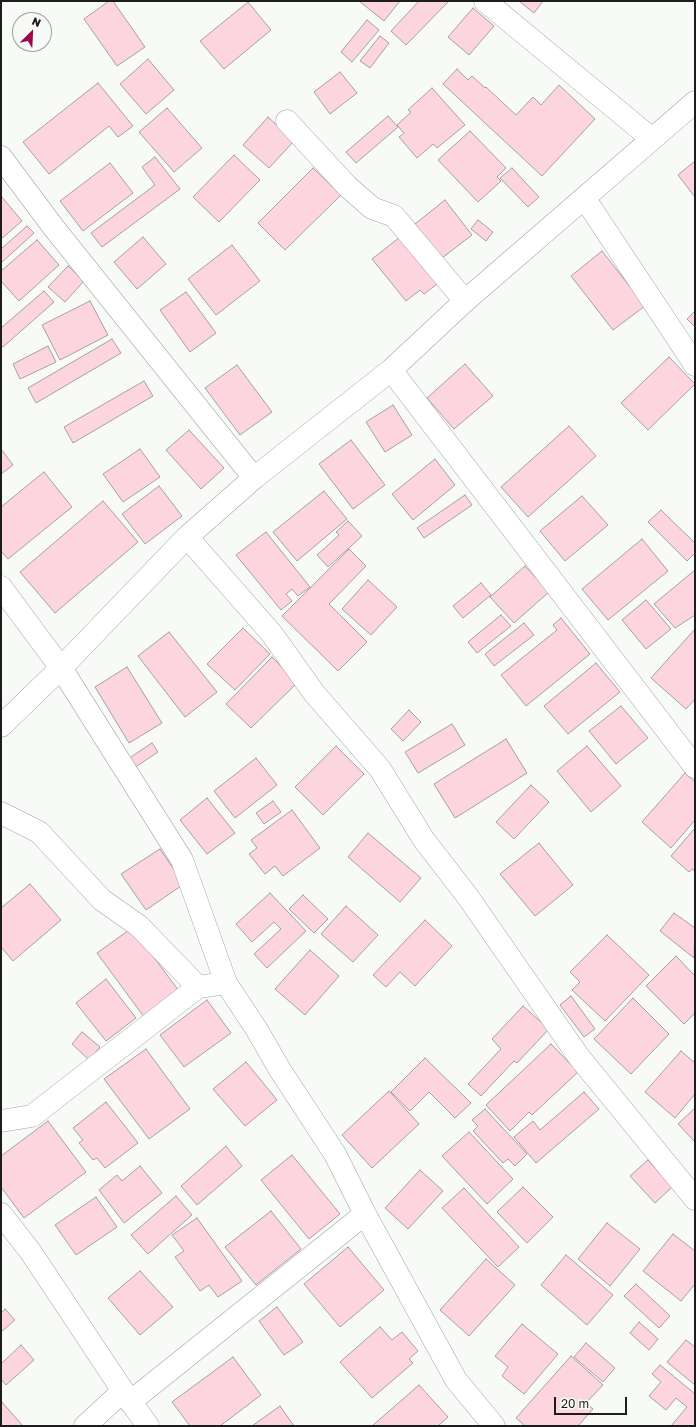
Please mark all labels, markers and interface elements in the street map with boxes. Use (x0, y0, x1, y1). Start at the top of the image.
north arrow (12, 12, 52, 52)
text: N (30, 14, 43, 29)
scale bar (556, 1389, 629, 1415)
text: 20 m (561, 1396, 589, 1411)

